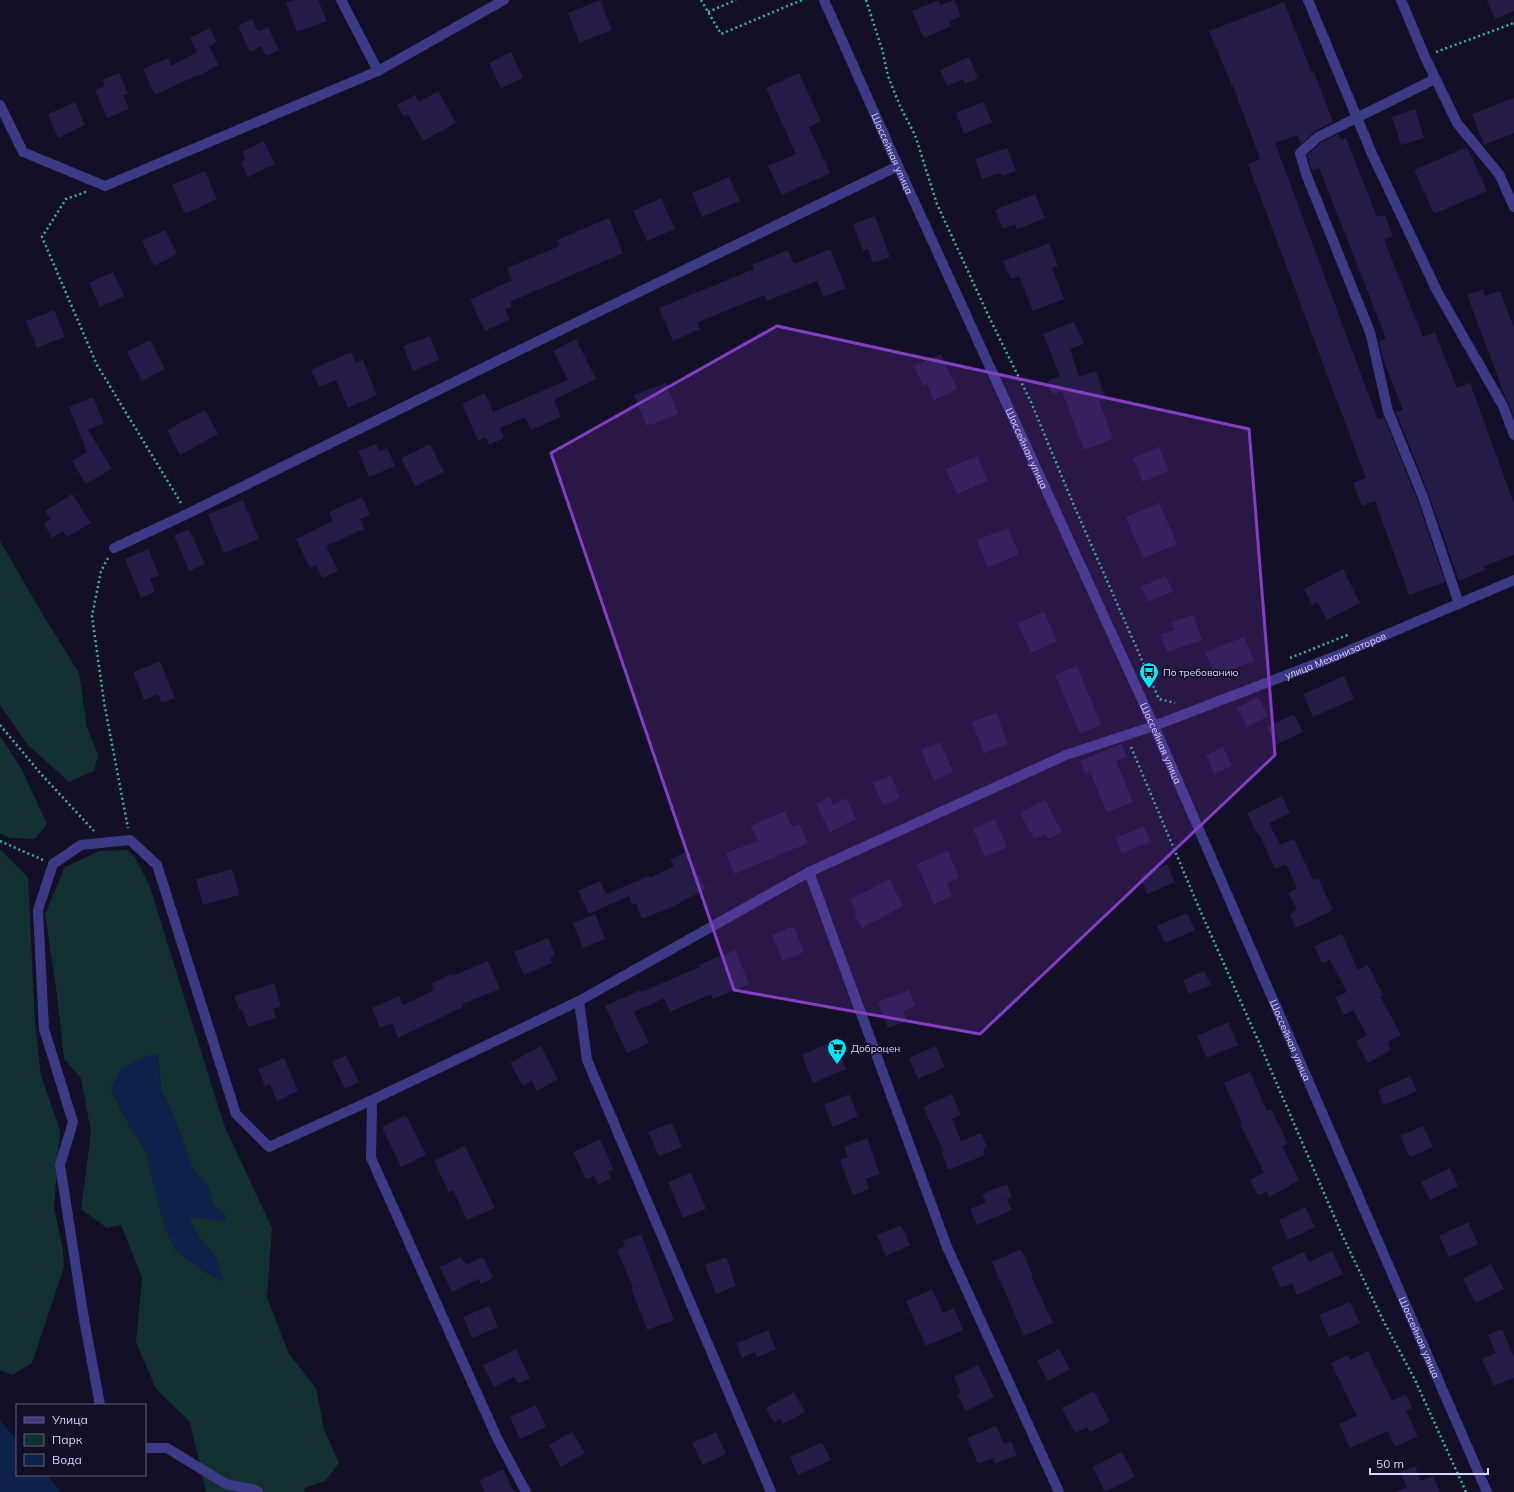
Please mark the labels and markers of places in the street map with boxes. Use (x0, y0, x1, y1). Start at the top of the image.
bus stop icon: По требованию (1138, 661, 1160, 689)
place label: По требованию (1163, 666, 1239, 679)
supermarket icon: Доброцен (826, 1037, 848, 1065)
place label: Доброцен (851, 1042, 900, 1055)

